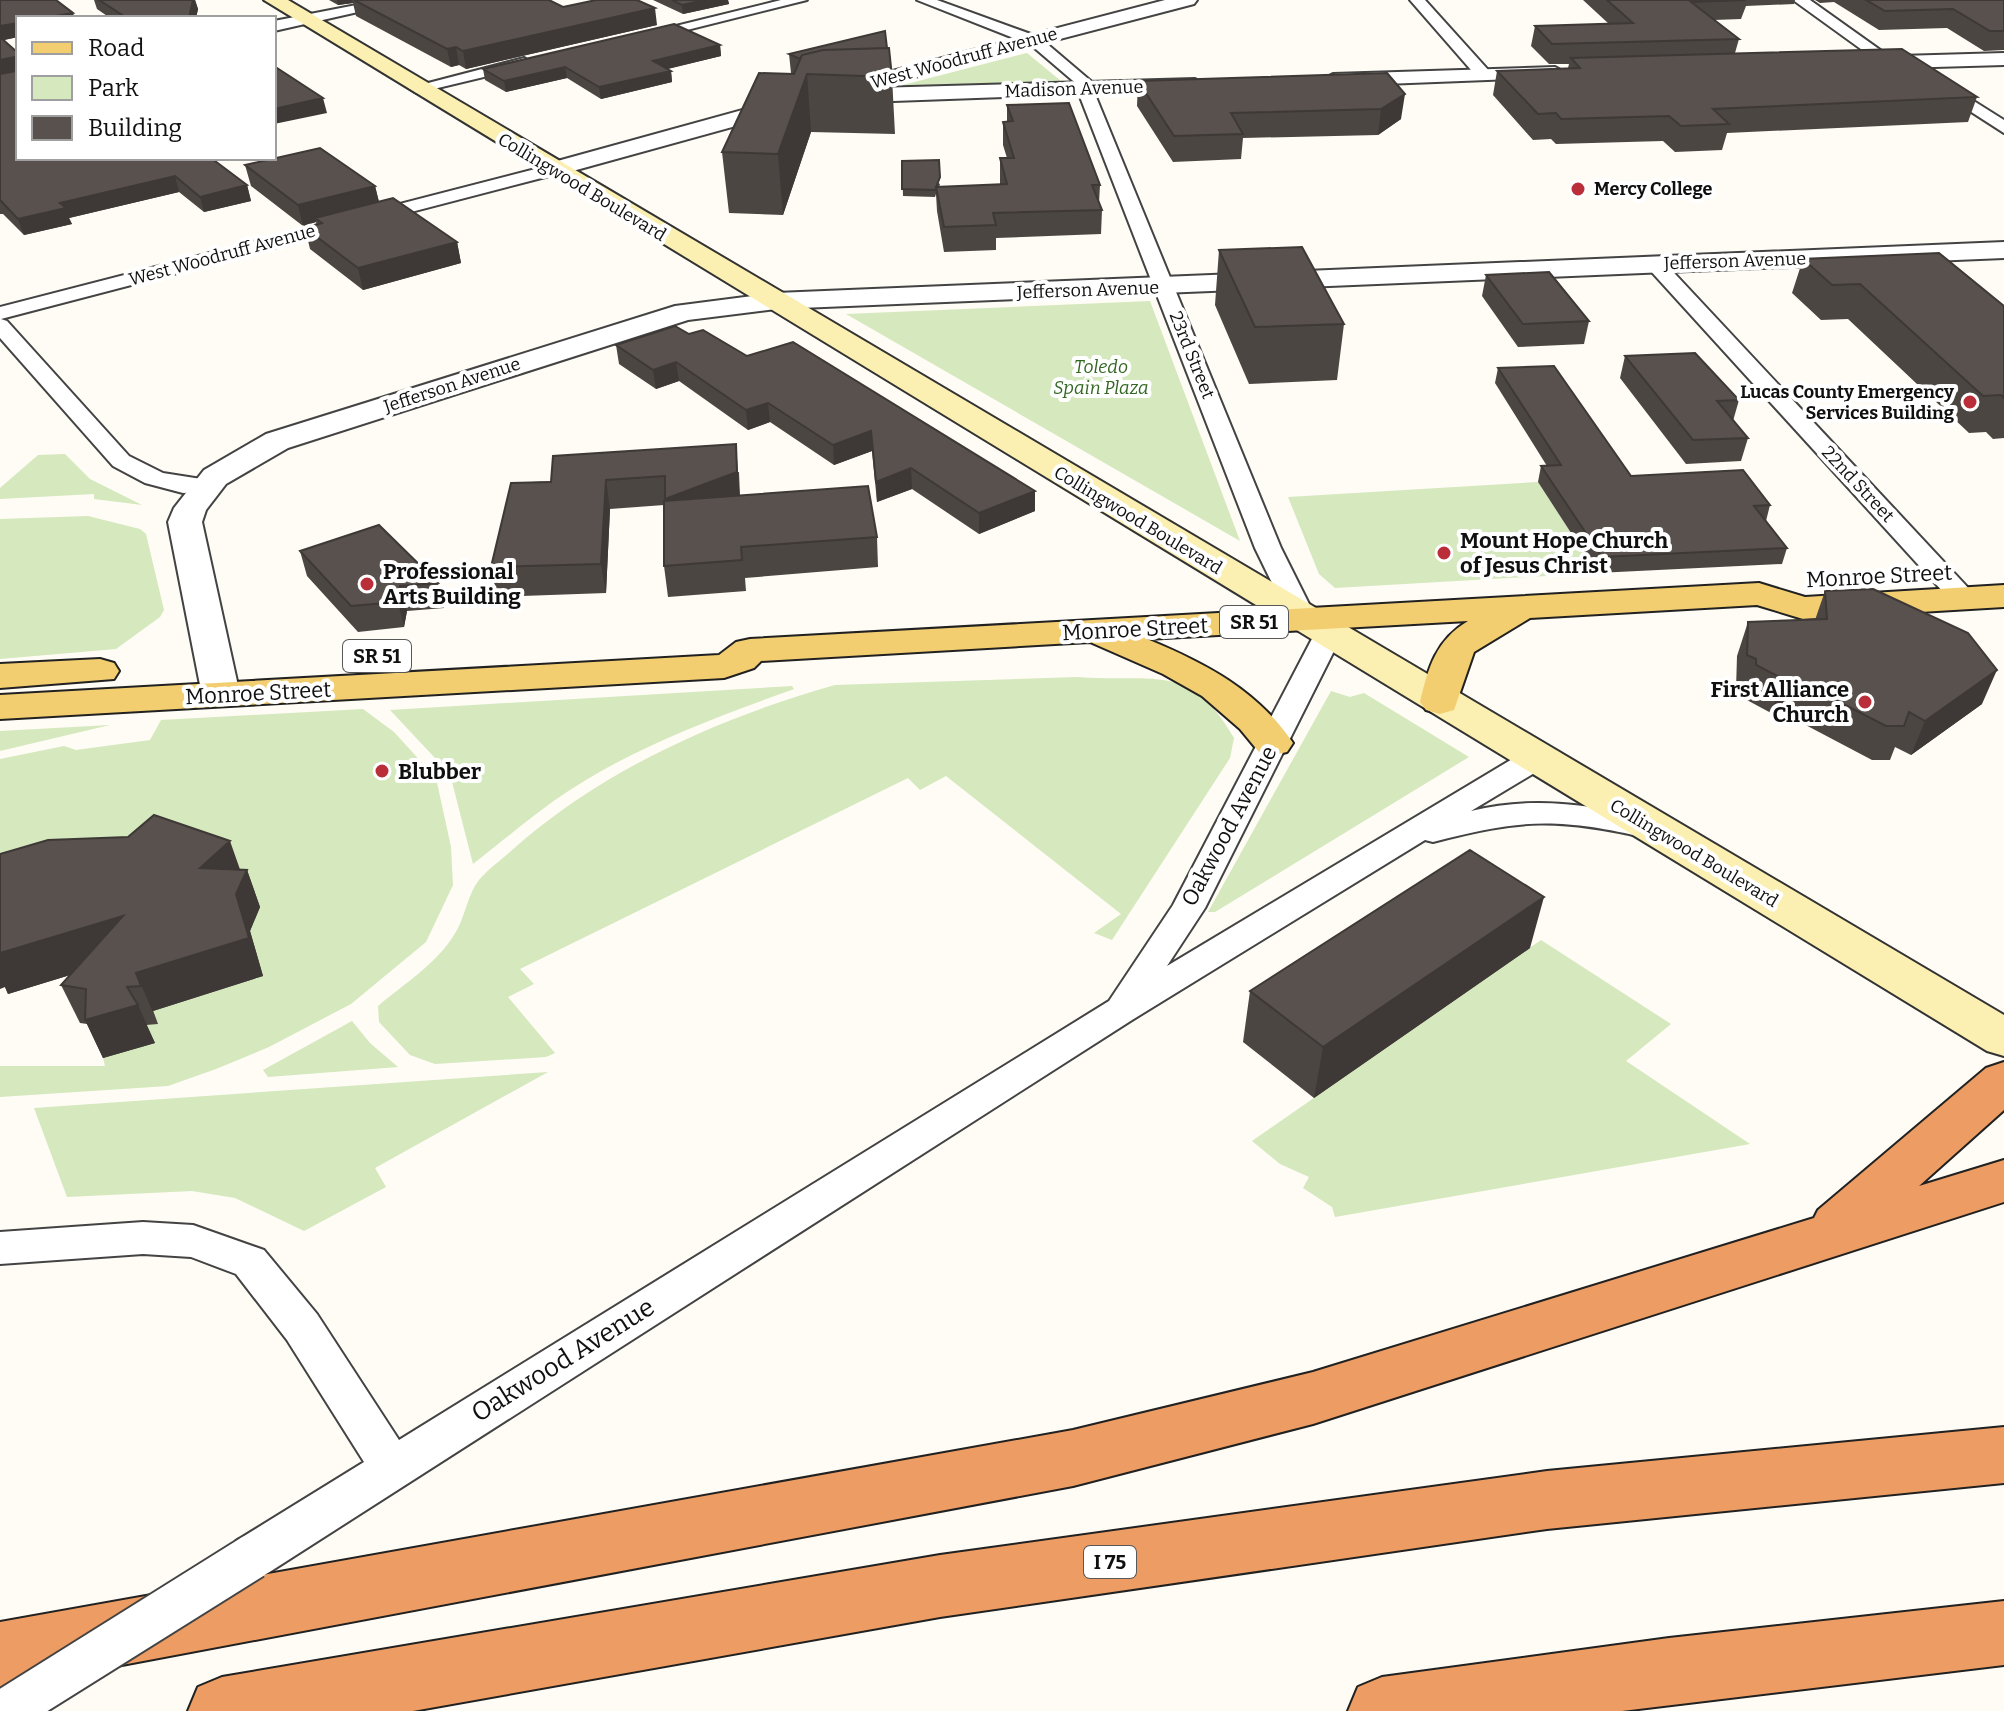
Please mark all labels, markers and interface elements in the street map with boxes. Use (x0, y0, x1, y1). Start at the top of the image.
legend (16, 16, 276, 160)
street label: West Woodruff Avenue (868, 22, 1060, 94)
text: Road (88, 34, 144, 62)
text: Park (88, 74, 139, 102)
street label: Madison Avenue (1004, 76, 1144, 102)
text: Building (88, 114, 182, 142)
street label: Collingwood Boulevard (494, 128, 670, 246)
place label: Mercy College (1594, 178, 1712, 200)
marker: Mercy College (1569, 180, 1587, 198)
street label: West Woodruff Avenue (126, 219, 318, 291)
street label: Jefferson Avenue (1662, 248, 1807, 275)
street label: Jefferson Avenue (1015, 277, 1160, 304)
street label: 23rd Street (1165, 308, 1220, 402)
street label: Jefferson Avenue (380, 353, 523, 418)
park label: Toledo Spain Plaza (1053, 356, 1149, 399)
place label: Lucas County Emergency Services Building (1740, 381, 1955, 424)
marker: Lucas County Emergency Services Building (1961, 393, 1979, 411)
street label: 22nd Street (1817, 441, 1899, 527)
street label: Collingwood Boulevard (1050, 461, 1226, 579)
place label: Mount Hope Church of Jesus Christ (1460, 527, 1668, 579)
marker: Mount Hope Church of Jesus Christ (1435, 544, 1453, 562)
place label: Professional Arts Building (383, 558, 521, 610)
street label: Monroe Street (1805, 559, 1953, 593)
marker: Professional Arts Building (358, 575, 376, 593)
road number: SR 51 (1220, 606, 1288, 638)
street label: Monroe Street (1061, 612, 1209, 646)
road number: SR 51 (343, 640, 411, 672)
street label: Monroe Street (184, 676, 332, 710)
place label: First Alliance Church (1711, 676, 1849, 728)
marker: First Alliance Church (1856, 693, 1874, 711)
street label: Oakwood Avenue (1175, 741, 1283, 911)
place label: Blubber (398, 758, 482, 785)
marker: Blubber (373, 762, 391, 780)
street label: Collingwood Boulevard (1606, 794, 1782, 912)
street label: Oakwood Avenue (466, 1291, 660, 1429)
road number: I 75 (1084, 1546, 1136, 1578)

